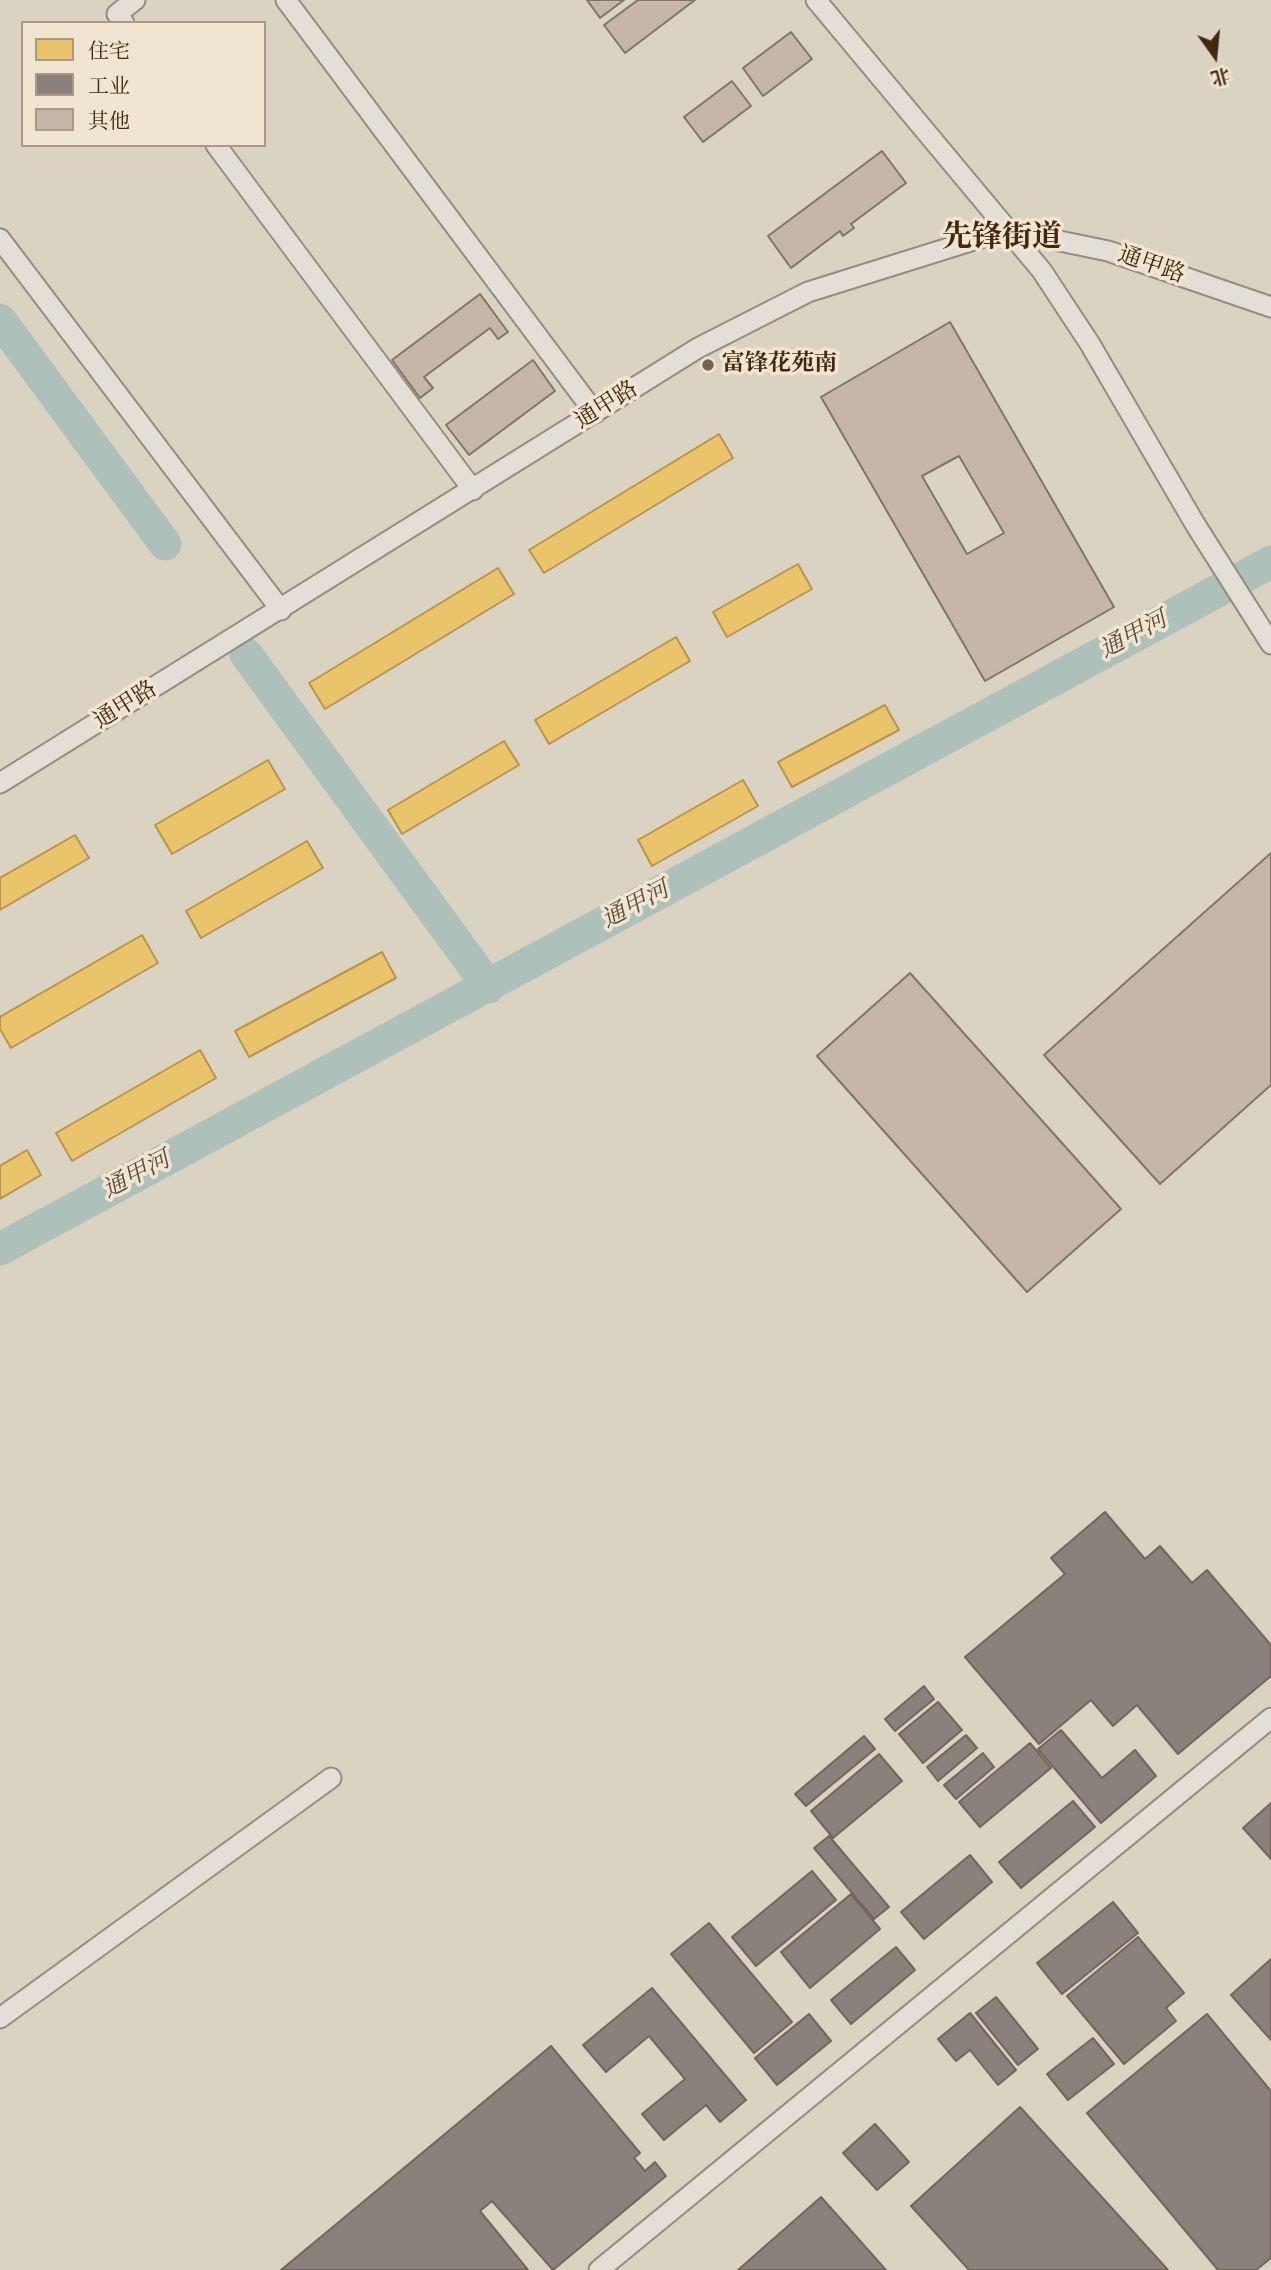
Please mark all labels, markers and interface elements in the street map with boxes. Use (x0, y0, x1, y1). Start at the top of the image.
legend (21, 21, 266, 147)
north arrow (1180, 21, 1250, 91)
text: 住宅 (88, 37, 130, 66)
text: 北 (1208, 61, 1233, 91)
text: 工业 (88, 72, 130, 101)
text: 其他 (88, 107, 130, 136)
district label: 先锋街道 (942, 221, 1062, 257)
street label: 通甲路 (1114, 242, 1188, 290)
place label: 富锋花苑南 (722, 351, 837, 379)
marker: 富锋花苑南 (700, 357, 716, 373)
street label: 通甲路 (570, 376, 644, 436)
water label: 通甲河 (1095, 606, 1173, 666)
street label: 通甲路 (89, 676, 163, 736)
water label: 通甲河 (597, 876, 675, 936)
water label: 通甲河 (98, 1146, 176, 1206)

